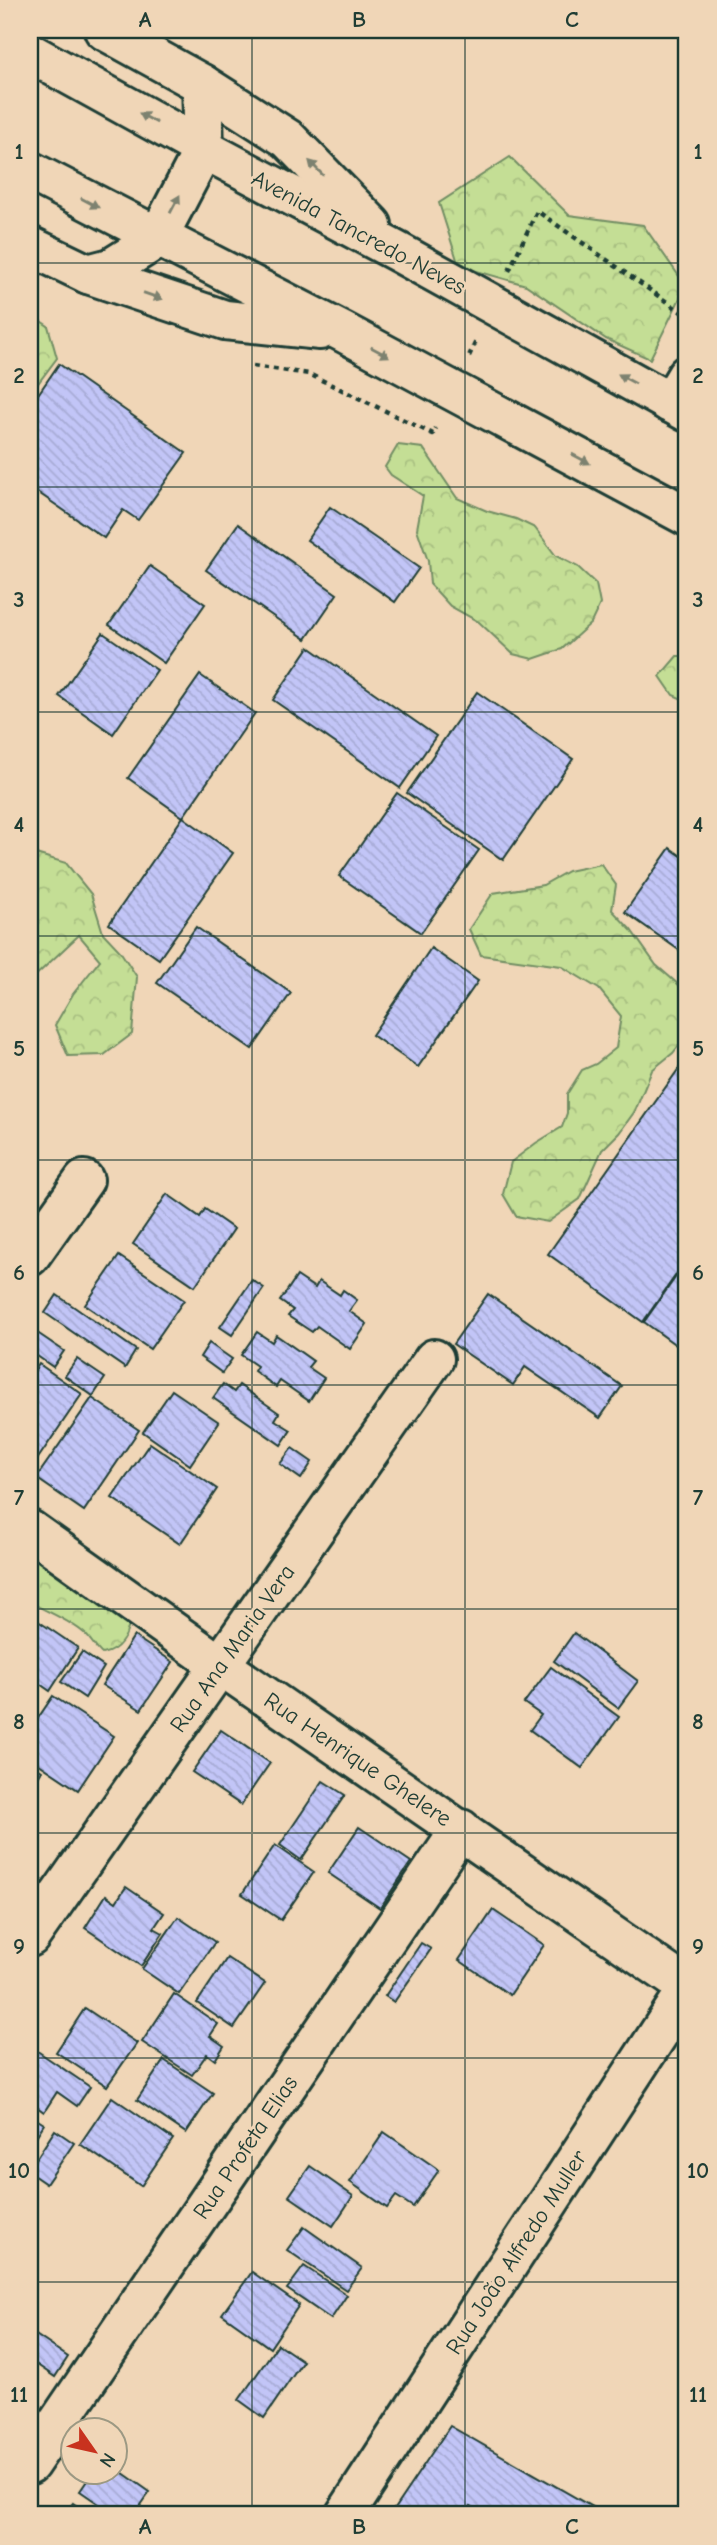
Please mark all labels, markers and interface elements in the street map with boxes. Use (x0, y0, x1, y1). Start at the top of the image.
text: A (139, 6, 152, 33)
text: B (352, 6, 366, 33)
text: C (565, 6, 579, 33)
one-way arrow (138, 112, 158, 124)
text: 1 (14, 138, 24, 165)
text: 1 (693, 138, 703, 165)
one-way arrow (308, 160, 324, 177)
street label: Avenida Tancredo Neves (247, 165, 470, 300)
one-way arrow (170, 194, 181, 214)
one-way arrow (80, 198, 100, 209)
one-way arrow (143, 291, 164, 302)
one-way arrow (370, 346, 390, 357)
text: 2 (13, 362, 25, 389)
text: 2 (692, 362, 704, 389)
one-way arrow (618, 373, 637, 385)
one-way arrow (571, 452, 591, 464)
text: 3 (13, 586, 25, 613)
text: 3 (692, 586, 704, 613)
text: 4 (14, 811, 25, 838)
text: 4 (693, 811, 704, 838)
text: 5 (13, 1035, 25, 1062)
text: 5 (692, 1035, 704, 1062)
text: 6 (13, 1259, 25, 1286)
text: 6 (692, 1259, 704, 1286)
text: 7 (14, 1484, 25, 1511)
text: 7 (693, 1484, 704, 1511)
street label: Rua Ana Maria Vera (164, 1559, 300, 1737)
street label: Rua Henrique Ghelere (259, 1687, 457, 1832)
text: 8 (13, 1708, 25, 1735)
text: 8 (692, 1708, 704, 1735)
text: 9 (13, 1933, 25, 1960)
text: 9 (692, 1933, 704, 1960)
street label: Rua Profeta Elias (187, 2070, 303, 2224)
street label: Rua João Alfredo Muller (440, 2144, 593, 2360)
text: 10 (8, 2157, 30, 2184)
text: 10 (687, 2157, 709, 2184)
text: 11 (10, 2381, 28, 2408)
text: 11 (689, 2381, 707, 2408)
north arrow (60, 2416, 130, 2486)
text: N (95, 2449, 120, 2471)
text: A (139, 2513, 152, 2540)
text: B (352, 2513, 366, 2540)
text: C (565, 2513, 579, 2540)

